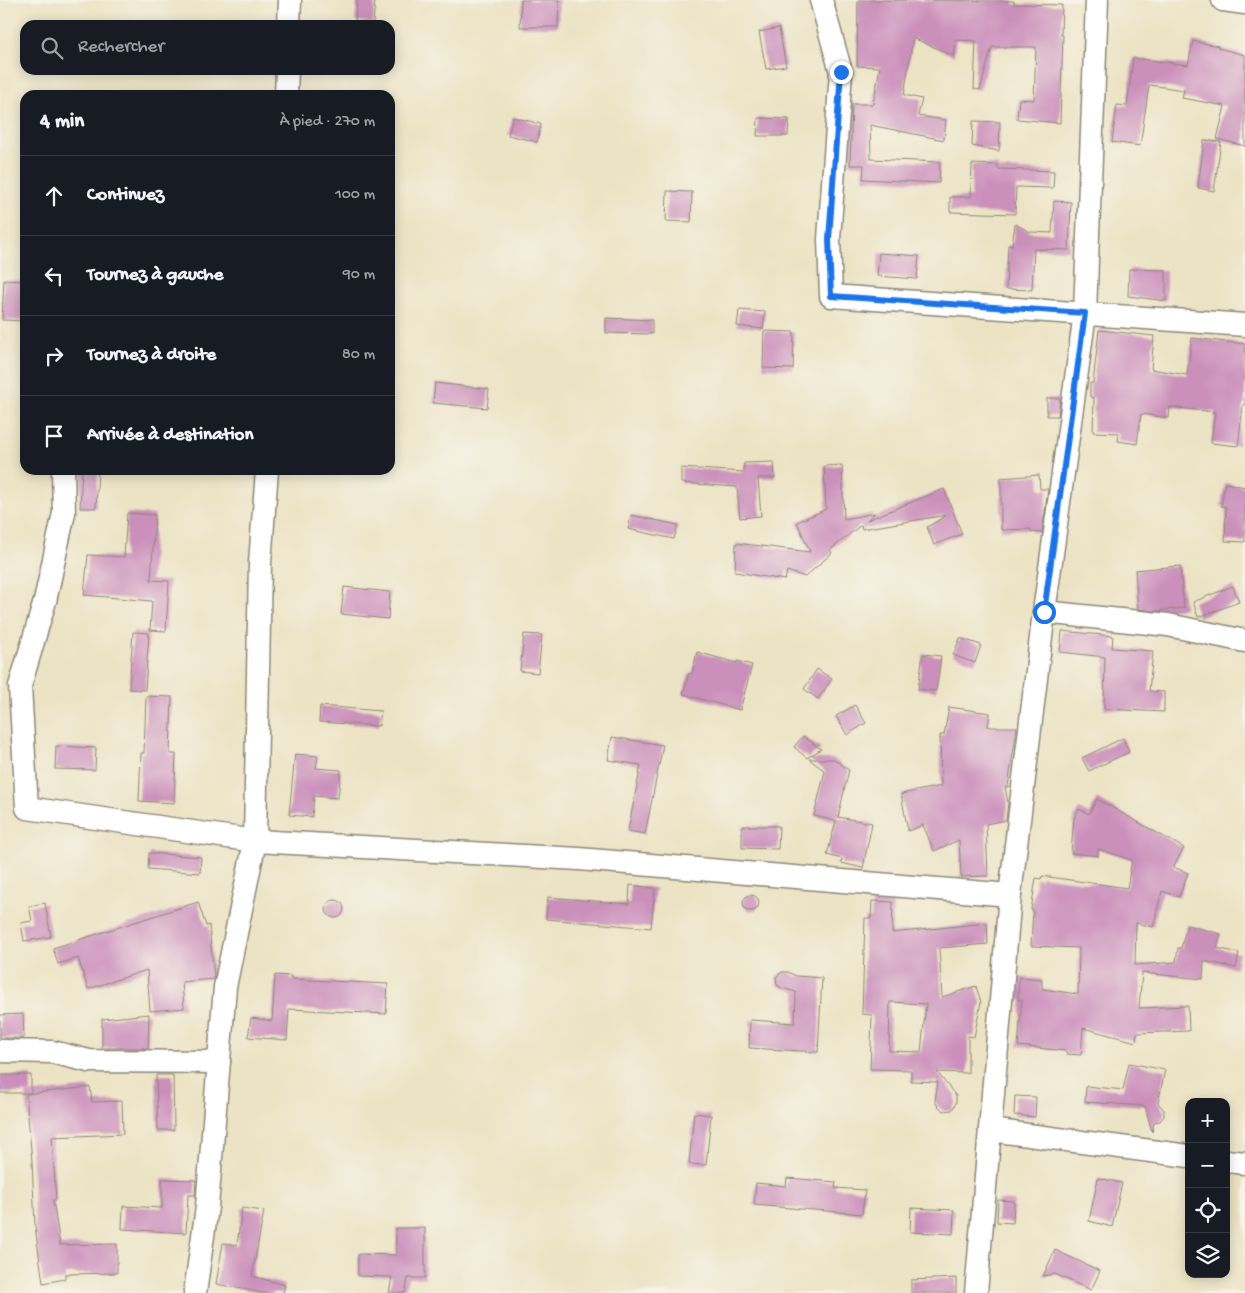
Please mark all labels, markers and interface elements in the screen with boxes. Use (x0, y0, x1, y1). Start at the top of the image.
search box (20, 20, 395, 75)
icon: search (38, 34, 66, 62)
text: Rechercher (78, 36, 164, 59)
route end (830, 61, 853, 84)
text: 4 min (40, 110, 84, 135)
text: À pied · 270 m (280, 113, 375, 132)
icon: ahead (40, 182, 68, 210)
text: Continuez (87, 184, 164, 207)
text: 100 m (335, 186, 375, 205)
icon: left (40, 262, 68, 290)
text: Tournez à gauche (87, 264, 223, 287)
text: 90 m (343, 266, 375, 285)
icon: right (40, 342, 68, 370)
text: Tournez à droite (87, 344, 216, 367)
text: 80 m (342, 346, 375, 365)
icon: arrive (40, 422, 68, 450)
text: Arrivée à destination (87, 424, 253, 447)
route start (1033, 601, 1056, 624)
map controls (1185, 1098, 1230, 1278)
button: + (1185, 1098, 1230, 1143)
button: − (1185, 1143, 1230, 1188)
button: locate (1185, 1188, 1230, 1233)
button: layers (1185, 1233, 1230, 1278)

